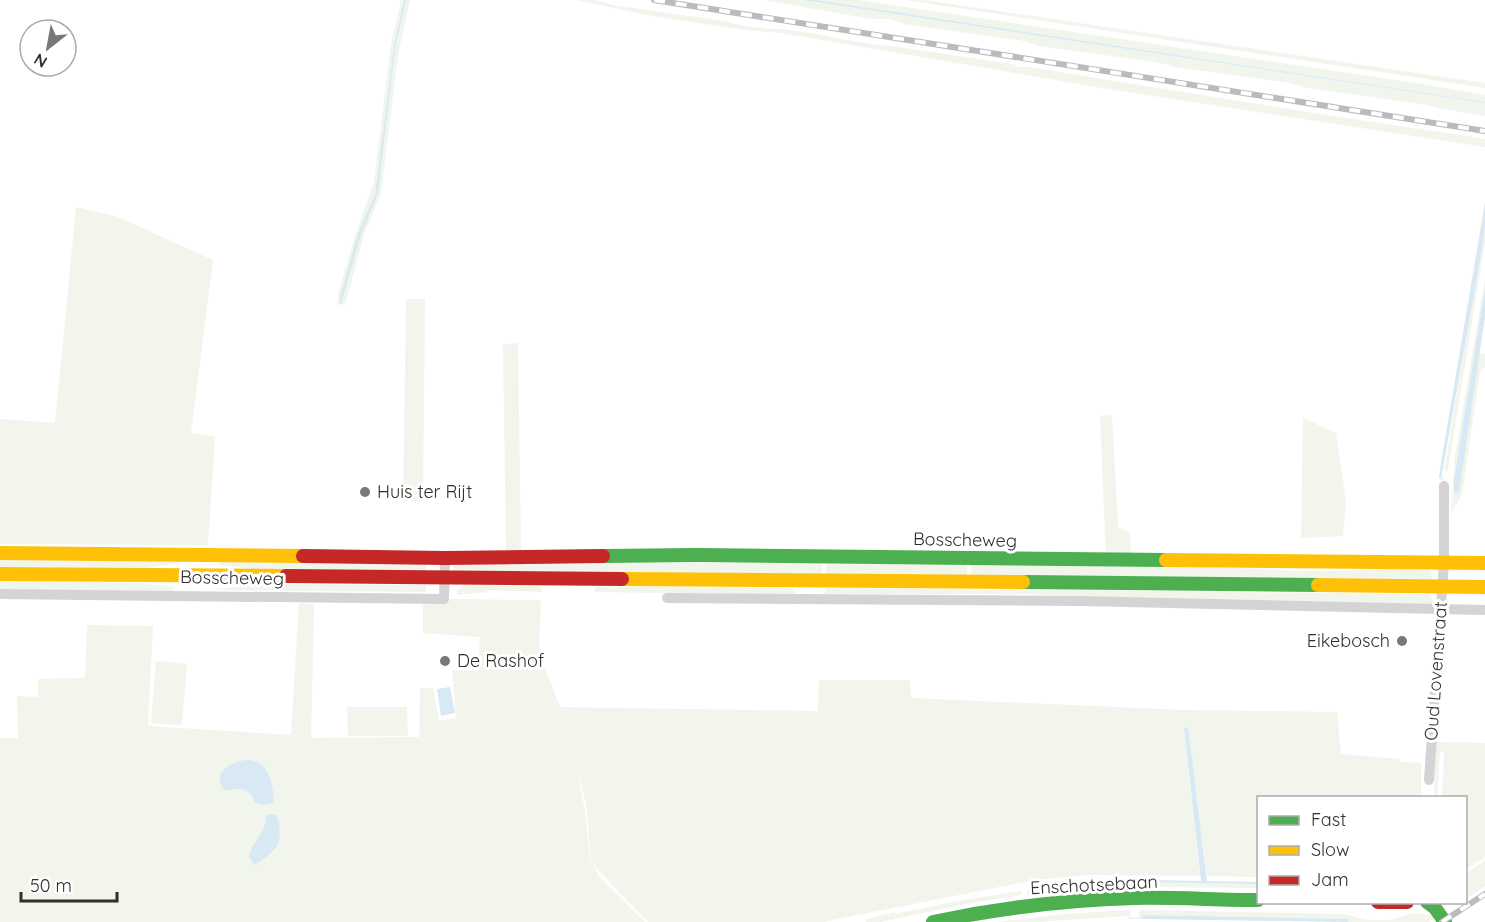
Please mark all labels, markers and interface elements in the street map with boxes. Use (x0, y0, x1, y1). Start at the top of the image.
north arrow (18, 18, 78, 78)
text: N (30, 49, 50, 72)
place label: Huis ter Rijt (377, 480, 472, 503)
marker: Huis ter Rijt (358, 485, 372, 499)
street label: Bosscheweg (913, 527, 1017, 552)
street label: Bosscheweg (180, 565, 284, 590)
street label: Oud Lovenstraat (1419, 601, 1452, 741)
place label: Eikebosch (1307, 629, 1390, 652)
marker: Eikebosch (1395, 634, 1409, 648)
place label: De Rashof (457, 649, 545, 672)
marker: De Rashof (438, 654, 452, 668)
legend (1257, 796, 1467, 904)
text: Fast (1311, 808, 1346, 831)
text: Slow (1311, 838, 1349, 861)
scale bar (21, 865, 117, 903)
text: Jam (1311, 868, 1349, 891)
street label: Enschotsebaan (1030, 870, 1158, 899)
text: 50 m (30, 874, 72, 897)

